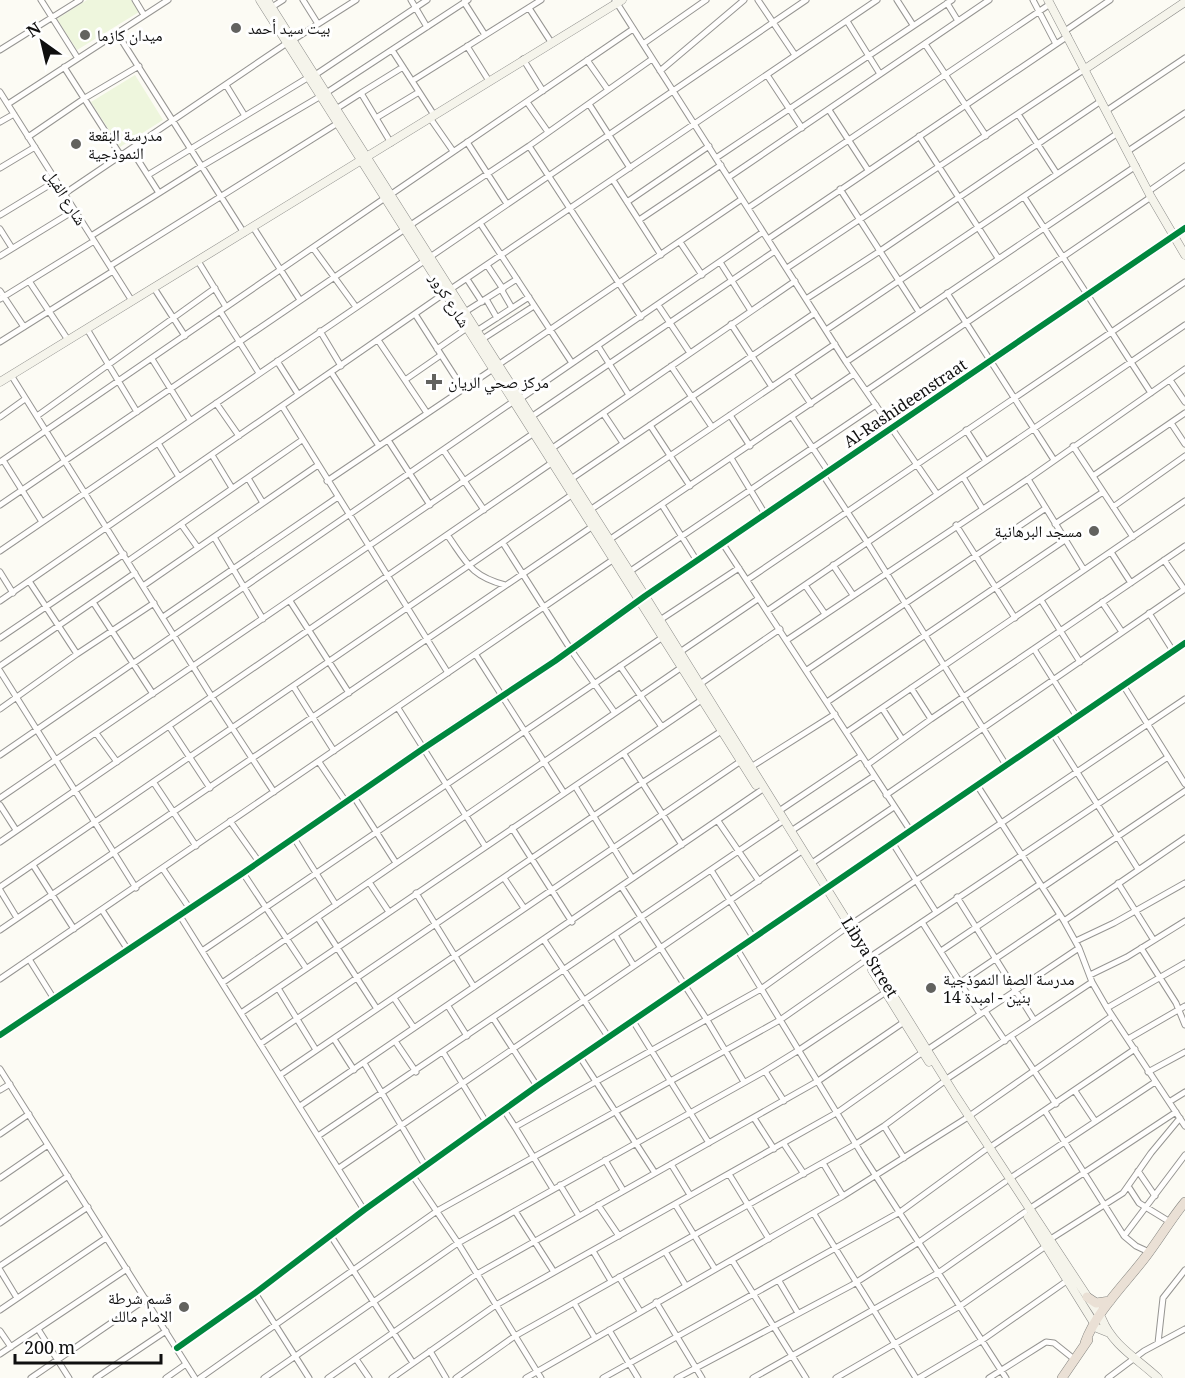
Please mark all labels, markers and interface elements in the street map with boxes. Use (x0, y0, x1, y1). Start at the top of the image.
north arrow (12, 12, 72, 72)
text: N (22, 17, 48, 46)
place label: بيت سيد أحمد (248, 17, 330, 44)
marker: بيت سيد أحمد (229, 21, 243, 35)
place label: ميدان كازما (97, 24, 163, 51)
marker: ميدان كازما (78, 28, 92, 42)
place label: مدرسة البقعة النموذجية (88, 124, 162, 169)
marker: مدرسة البقعة النموذجية (69, 137, 83, 151)
street label: شارع الفيل (36, 165, 92, 232)
street label: شارع كرور (420, 268, 475, 334)
street label: Al-Rashideenstraat (839, 353, 974, 457)
place label: مركز صحي الريان (448, 371, 549, 398)
marker: مركز صحي الريان (425, 373, 443, 391)
place label: مسجد البرهانية (994, 520, 1082, 547)
marker: مسجد البرهانية (1087, 524, 1101, 538)
street label: Libya Street (832, 913, 904, 1004)
place label: مدرسة الصفا النموذجية بنين - امبدة 14 (943, 968, 1075, 1013)
marker: مدرسة الصفا النموذجية بنين - امبدة 14 (924, 981, 938, 995)
place label: قسم شرطة الامام مالك (108, 1287, 172, 1332)
marker: قسم شرطة الامام مالك (177, 1300, 191, 1314)
scale bar (15, 1327, 160, 1365)
text: 200 m (24, 1335, 75, 1365)

